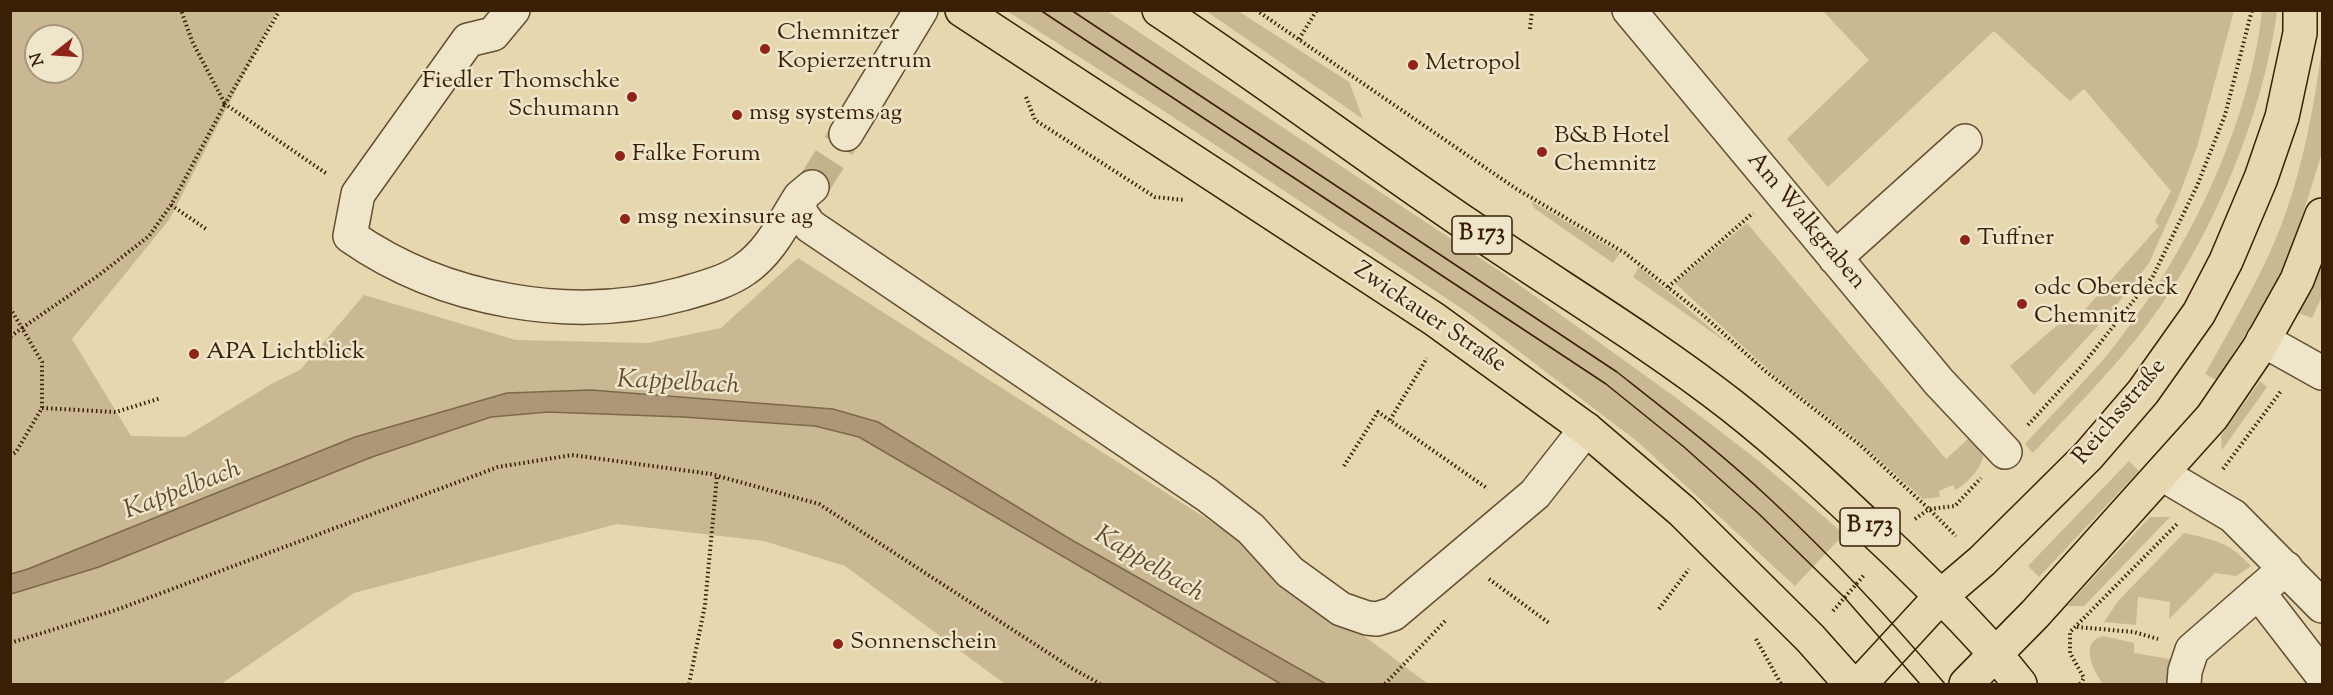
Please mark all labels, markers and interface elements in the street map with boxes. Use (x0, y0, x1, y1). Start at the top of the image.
place label: Chemnitzer Kopierzentrum (777, 21, 931, 77)
north arrow (24, 24, 84, 84)
marker: Chemnitzer Kopierzentrum (758, 42, 772, 56)
text: N (25, 49, 51, 68)
place label: Metropol (1425, 51, 1521, 79)
marker: Metropol (1406, 58, 1420, 72)
place label: Fiedler Thomschke Schumann (422, 69, 620, 125)
marker: Fiedler Thomschke Schumann (625, 90, 639, 104)
place label: msg systems ag (749, 101, 902, 129)
marker: msg systems ag (730, 108, 744, 122)
place label: B&B Hotel Chemnitz (1554, 124, 1670, 180)
place label: Falke Forum (632, 142, 761, 170)
marker: B&B Hotel Chemnitz (1535, 145, 1549, 159)
street label: Am Walkgraben (1739, 147, 1871, 297)
marker: Falke Forum (613, 149, 627, 163)
place label: msg nexinsure ag (637, 205, 813, 233)
marker: msg nexinsure ag (618, 212, 632, 226)
road number: B 173 (1452, 216, 1512, 254)
place label: Tuffner (1977, 226, 2054, 254)
marker: Tuffner (1958, 233, 1972, 247)
street label: Zwickauer Straße (1347, 257, 1511, 381)
place label: odc Oberdeck Chemnitz (2034, 276, 2179, 332)
marker: odc Oberdeck Chemnitz (2015, 297, 2029, 311)
place label: APA Lichtblick (206, 340, 365, 368)
marker: APA Lichtblick (187, 347, 201, 361)
street label: Reichsstraße (2068, 354, 2174, 472)
water label: Kappelbach (616, 366, 740, 404)
water label: Kappelbach (120, 455, 246, 529)
road number: B 173 (1840, 508, 1900, 546)
water label: Kappelbach (1087, 521, 1209, 611)
place label: Sonnenschein (850, 630, 997, 658)
marker: Sonnenschein (831, 637, 845, 651)

